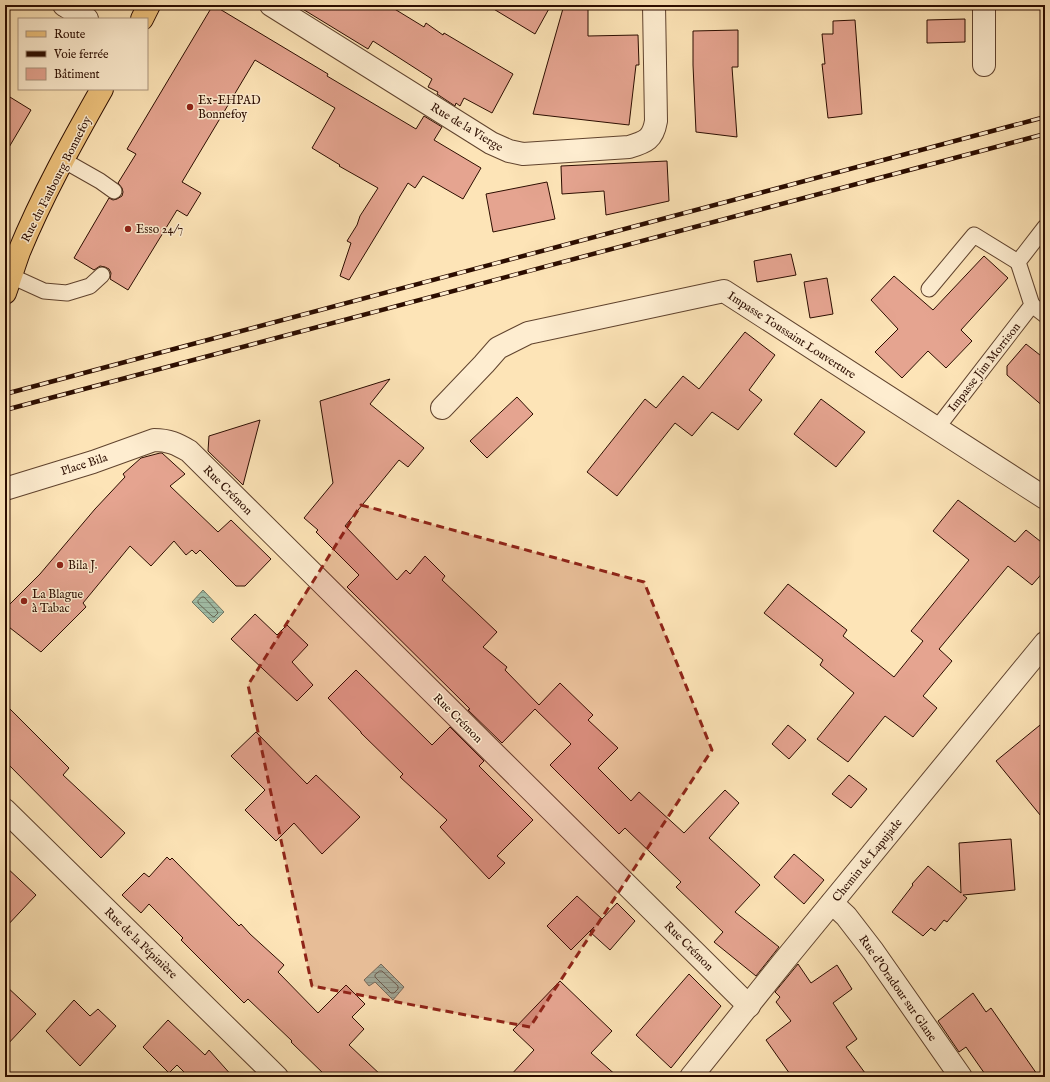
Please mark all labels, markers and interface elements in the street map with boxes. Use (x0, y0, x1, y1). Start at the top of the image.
legend (18, 18, 148, 90)
text: Route (54, 27, 86, 42)
text: Voie ferrée (53, 47, 109, 62)
text: Bâtiment (54, 67, 100, 82)
place label: Ex-EHPAD Bonnefoy (198, 93, 261, 122)
street label: Rue de la Vierge (428, 100, 506, 155)
marker: Ex-EHPAD Bonnefoy (185, 102, 195, 112)
street label: Rue du Faubourg Bonnefoy (18, 114, 95, 245)
place label: Esso 24/7 (136, 222, 183, 237)
marker: Esso 24/7 (123, 224, 133, 234)
street label: Impasse Toussaint Louverture (724, 288, 859, 384)
street label: Impasse Jim Morrison (945, 319, 1025, 416)
street label: Place Bila (59, 450, 110, 479)
street label: Rue Crémon (200, 462, 256, 519)
place label: Bila J. (68, 558, 97, 574)
marker: Bila J. (55, 560, 65, 570)
place label: La Blague à Tabac (32, 587, 83, 616)
marker: La Blague à Tabac (19, 596, 29, 606)
street label: Rue Crémon (430, 690, 486, 747)
street label: Chemin de Lapujade (829, 815, 907, 906)
street label: Rue de la Pépinière (100, 905, 181, 983)
street label: Rue Crémon (661, 918, 717, 975)
street label: Rue d'Oradour sur Glane (855, 932, 940, 1045)

